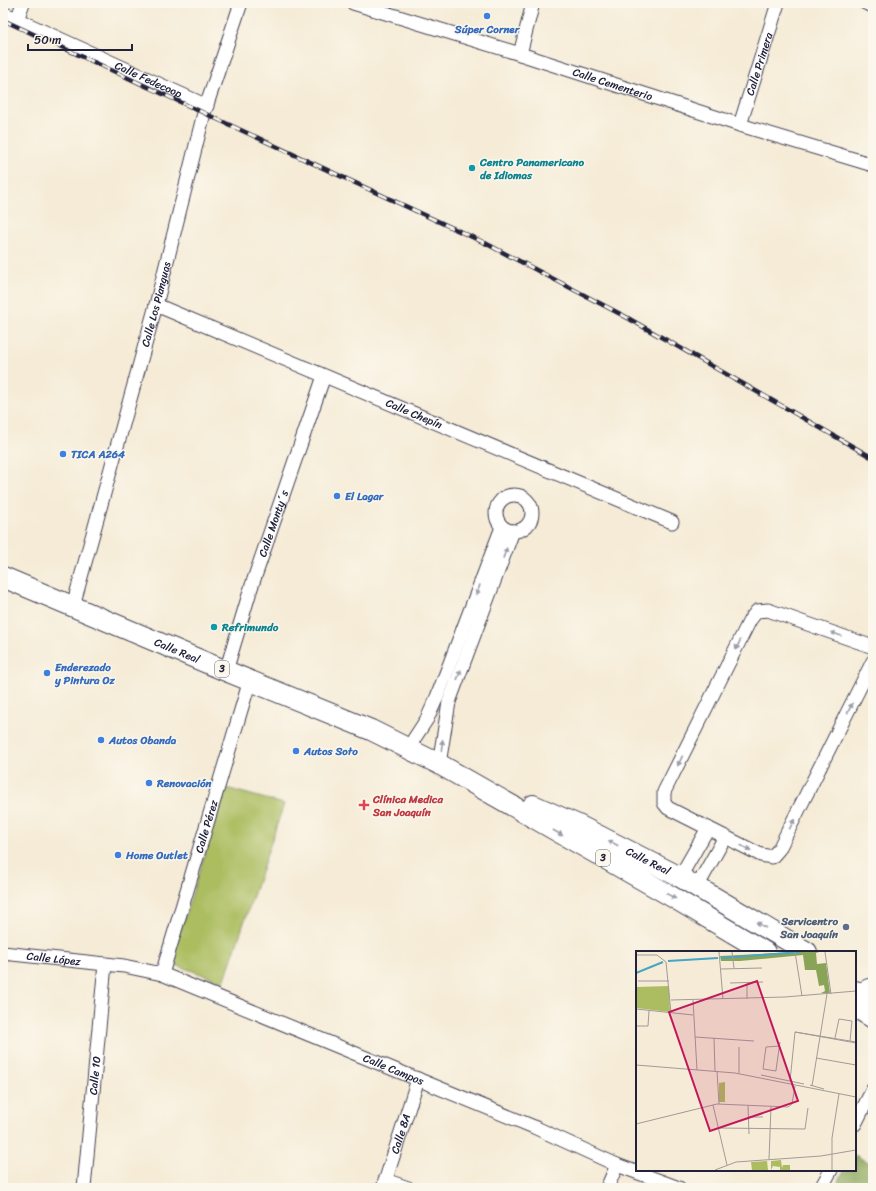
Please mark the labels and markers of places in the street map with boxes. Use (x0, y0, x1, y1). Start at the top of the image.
marker: Súper Corner (482, 11, 492, 21)
place label: Súper Corner (454, 20, 521, 39)
place label: Centro Panamericano de Idiomas (479, 153, 584, 185)
marker: Centro Panamericano de Idiomas (467, 163, 477, 173)
place label: TICA A264 (71, 445, 125, 464)
marker: TICA A264 (58, 449, 68, 459)
place label: El Lagar (345, 487, 385, 506)
marker: El Lagar (332, 491, 342, 501)
place label: Refrimundo (221, 618, 279, 637)
marker: Refrimundo (209, 622, 219, 632)
place label: Enderezado y Pintura Oz (54, 658, 116, 690)
marker: Enderezado y Pintura Oz (42, 668, 52, 678)
place label: Autos Obanda (108, 731, 177, 750)
marker: Autos Obanda (96, 735, 106, 745)
place label: Autos Soto (303, 742, 358, 761)
marker: Autos Soto (291, 746, 301, 756)
place label: Renovación (156, 774, 212, 793)
marker: Renovación (144, 778, 154, 788)
place label: Clínica Medica San Joaquín (372, 790, 443, 822)
marker: Clínica Medica San Joaquín (358, 799, 370, 811)
place label: Home Outlet (125, 846, 188, 865)
marker: Home Outlet (113, 850, 123, 860)
place label: Servicentro San Joaquín (779, 912, 838, 944)
marker: Servicentro San Joaquín (841, 922, 851, 932)

